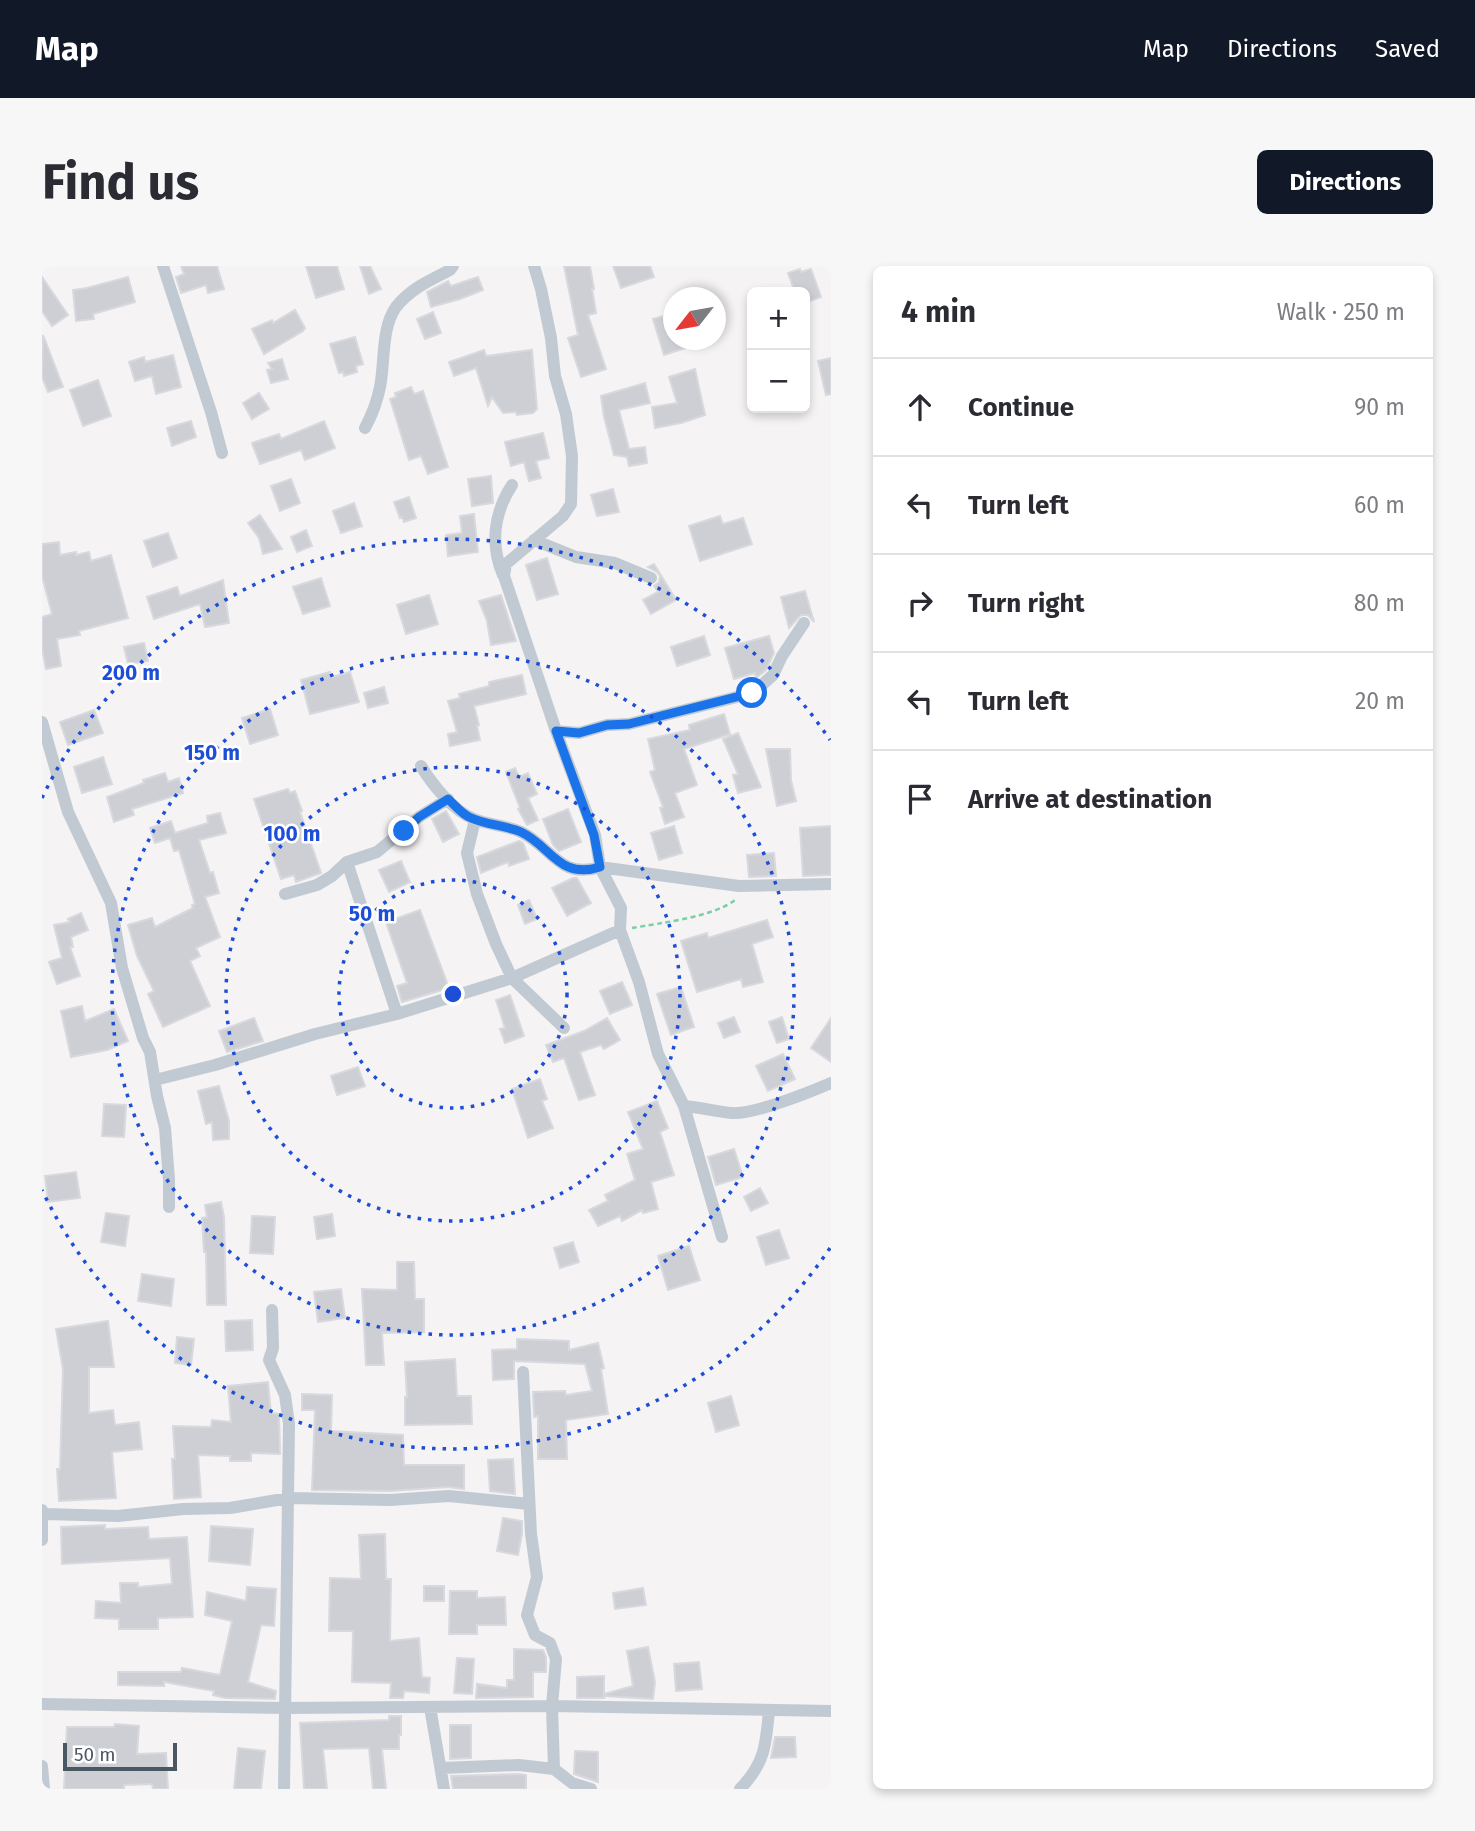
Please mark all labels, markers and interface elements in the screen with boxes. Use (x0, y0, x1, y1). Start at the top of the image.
text: Map (35, 29, 99, 69)
text: Map (1143, 35, 1189, 63)
text: Directions (1227, 35, 1337, 63)
text: Saved (1375, 35, 1440, 63)
button: Directions (1257, 150, 1433, 214)
text: Find us (42, 153, 199, 212)
north arrow (663, 287, 726, 350)
map controls (747, 287, 810, 413)
button: + (747, 287, 810, 350)
text: 4 min (901, 294, 976, 330)
text: Walk · 250 m (1277, 298, 1405, 326)
button: − (747, 350, 810, 413)
icon: ahead (901, 388, 939, 426)
text: Continue (968, 392, 1074, 423)
text: 90 m (1354, 393, 1405, 421)
icon: left (901, 486, 939, 524)
text: Turn left (968, 490, 1069, 521)
text: 60 m (1354, 491, 1405, 519)
icon: right (901, 584, 939, 622)
text: Turn right (968, 588, 1085, 619)
text: 80 m (1354, 589, 1405, 617)
text: 200 m (102, 660, 160, 686)
route start (736, 677, 767, 708)
icon: left (901, 682, 939, 720)
text: Turn left (968, 686, 1069, 717)
text: 20 m (1355, 687, 1405, 715)
text: 150 m (184, 740, 240, 766)
icon: arrive (901, 780, 939, 818)
text: Arrive at destination (968, 784, 1212, 815)
route end (388, 815, 419, 846)
text: 100 m (263, 821, 321, 847)
text: 50 m (349, 901, 395, 927)
centre of rings (441, 982, 465, 1006)
scale bar (63, 1740, 177, 1772)
text: 50 m (74, 1743, 115, 1766)

